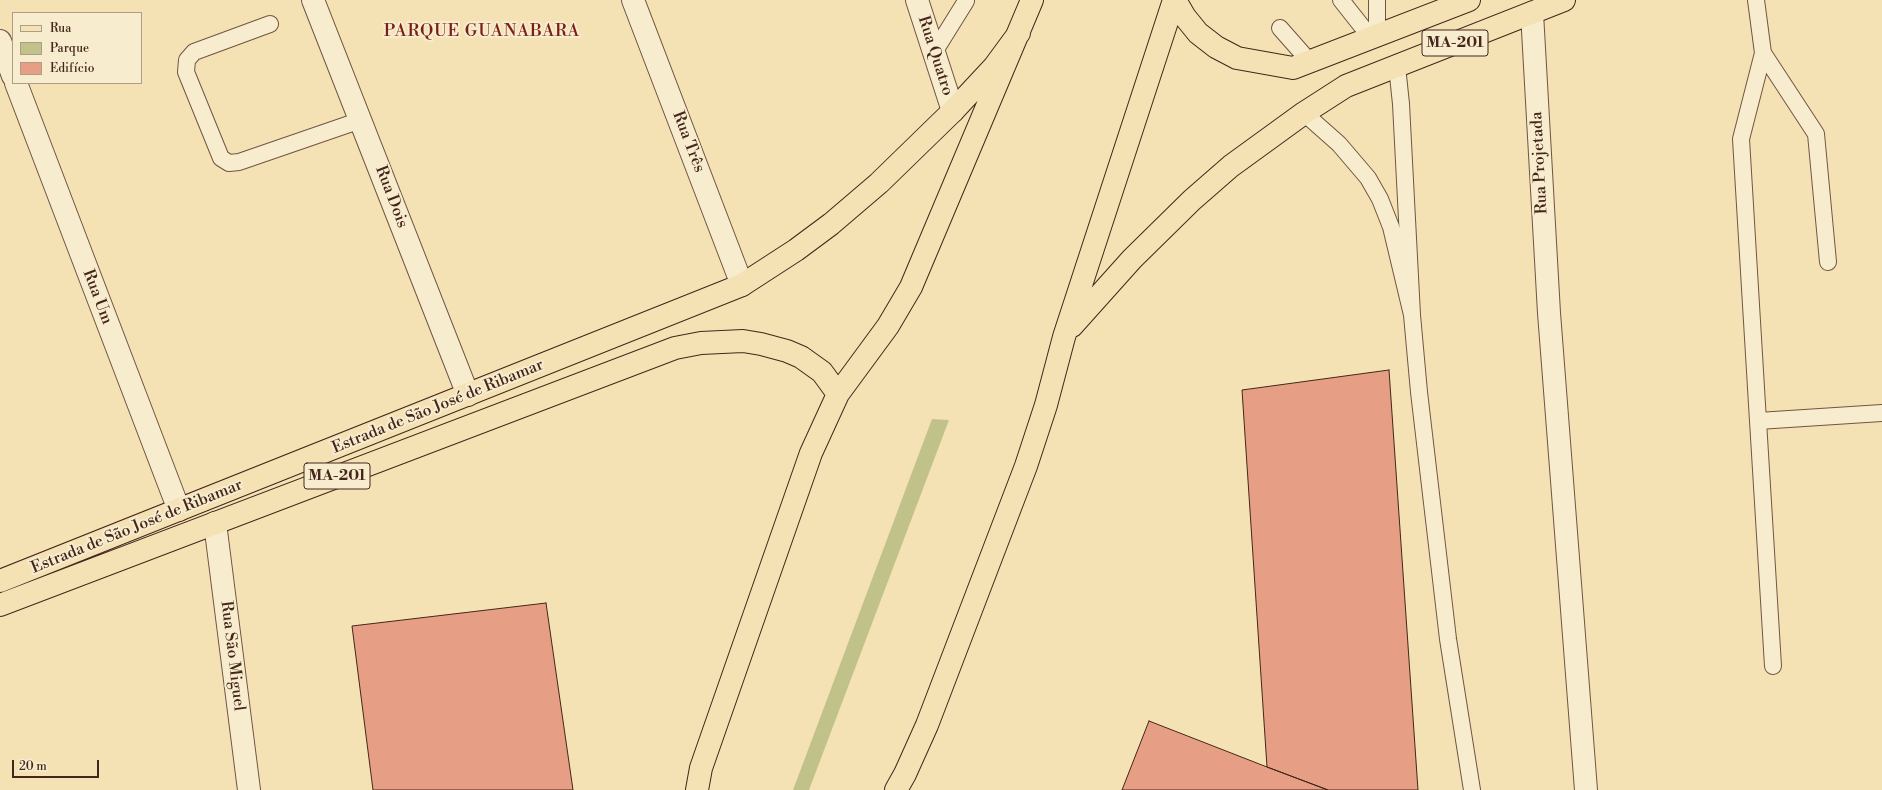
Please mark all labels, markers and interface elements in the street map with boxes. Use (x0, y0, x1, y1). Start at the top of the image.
legend (12, 12, 142, 84)
street label: Rua Quatro (913, 14, 957, 98)
text: Rua (50, 21, 71, 36)
district label: PARQUE GUANABARA (384, 22, 580, 42)
road number: MA-201 (1422, 30, 1488, 56)
text: Parque (50, 41, 89, 56)
text: Edifício (50, 61, 94, 76)
street label: Rua Três (668, 109, 708, 175)
street label: Rua Projetada (1528, 111, 1552, 215)
street label: Rua Dois (370, 163, 412, 231)
street label: Rua Um (78, 267, 116, 327)
street label: Estrada de São José de Ribamar (329, 356, 547, 458)
road number: MA-201 (304, 463, 370, 489)
street label: Estrada de São José de Ribamar (28, 476, 246, 578)
street label: Rua São Miguel (216, 600, 248, 712)
scale bar (14, 752, 101, 778)
text: 20 m (19, 759, 47, 774)

